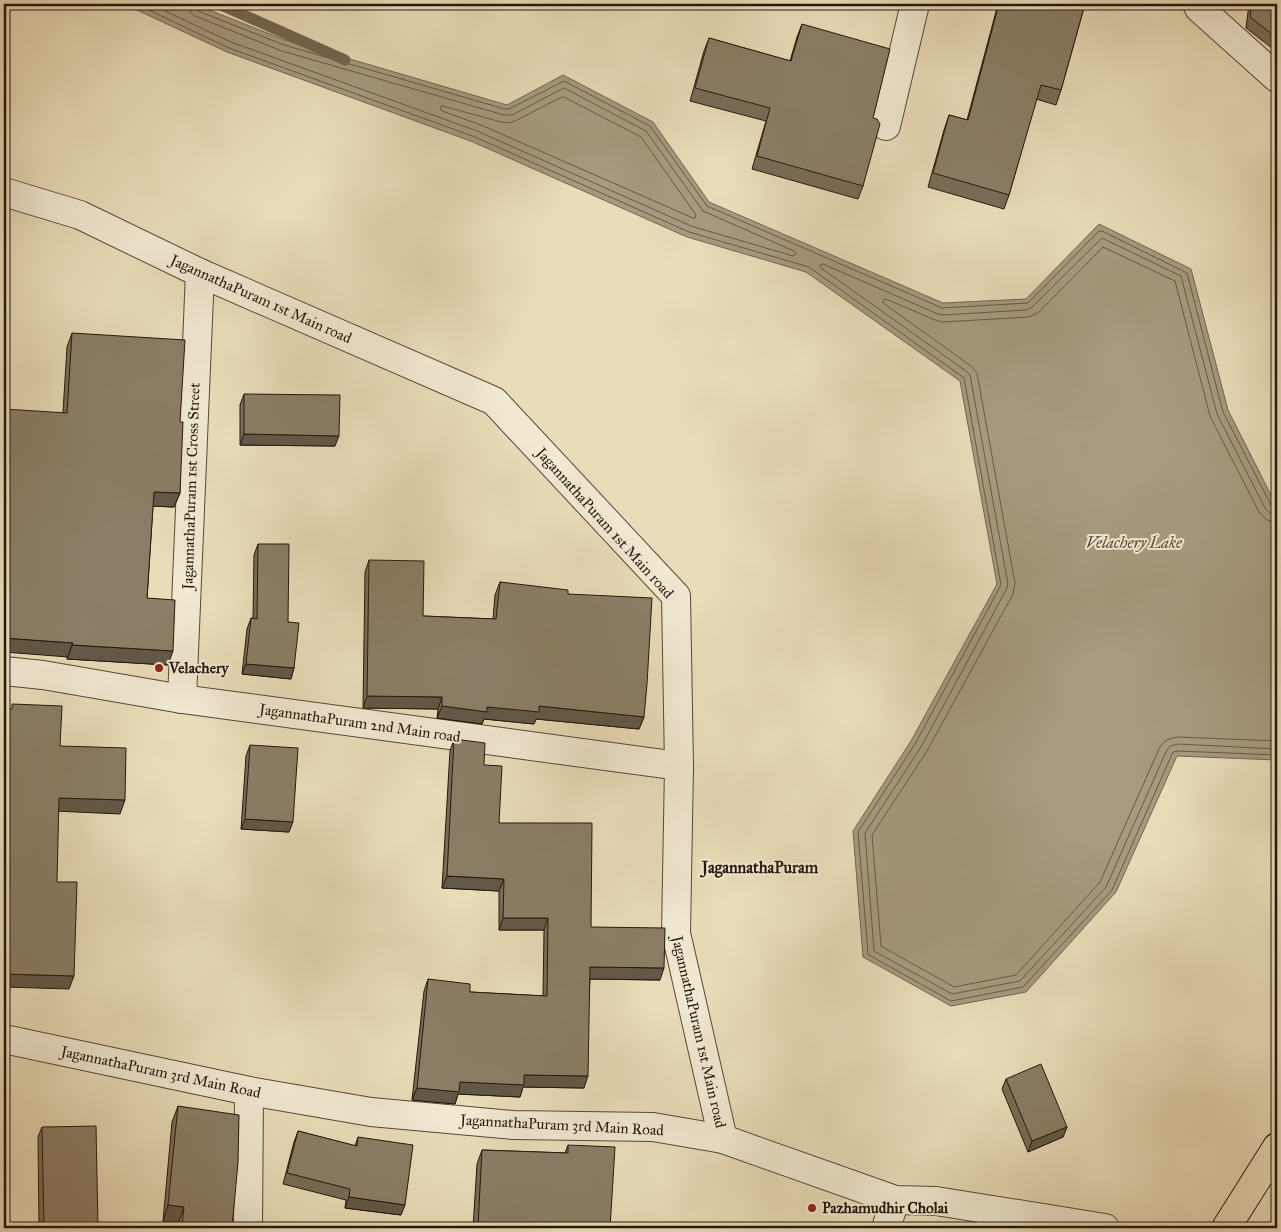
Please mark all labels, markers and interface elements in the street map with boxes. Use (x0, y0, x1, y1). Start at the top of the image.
street label: JagannathaPuram 1st Main road (165, 250, 355, 348)
street label: JagannathaPuram 1st Cross Street (178, 382, 205, 592)
street label: JagannathaPuram 1st Main road (530, 442, 678, 603)
water label: Velachery Lake (1086, 533, 1183, 552)
place label: Velachery (168, 659, 230, 678)
marker: Velachery (153, 662, 165, 674)
street label: JagannathaPuram 2nd Main road (256, 700, 462, 747)
district label: JagannathaPuram (700, 858, 819, 878)
street label: JagannathaPuram 1st Main road (667, 932, 730, 1130)
street label: JagannathaPuram 3rd Main Road (57, 1042, 263, 1103)
street label: JagannathaPuram 3rd Main Road (458, 1111, 665, 1140)
place label: Pazhamudhir Cholai (822, 1199, 949, 1217)
marker: Pazhamudhir Cholai (806, 1202, 818, 1214)

